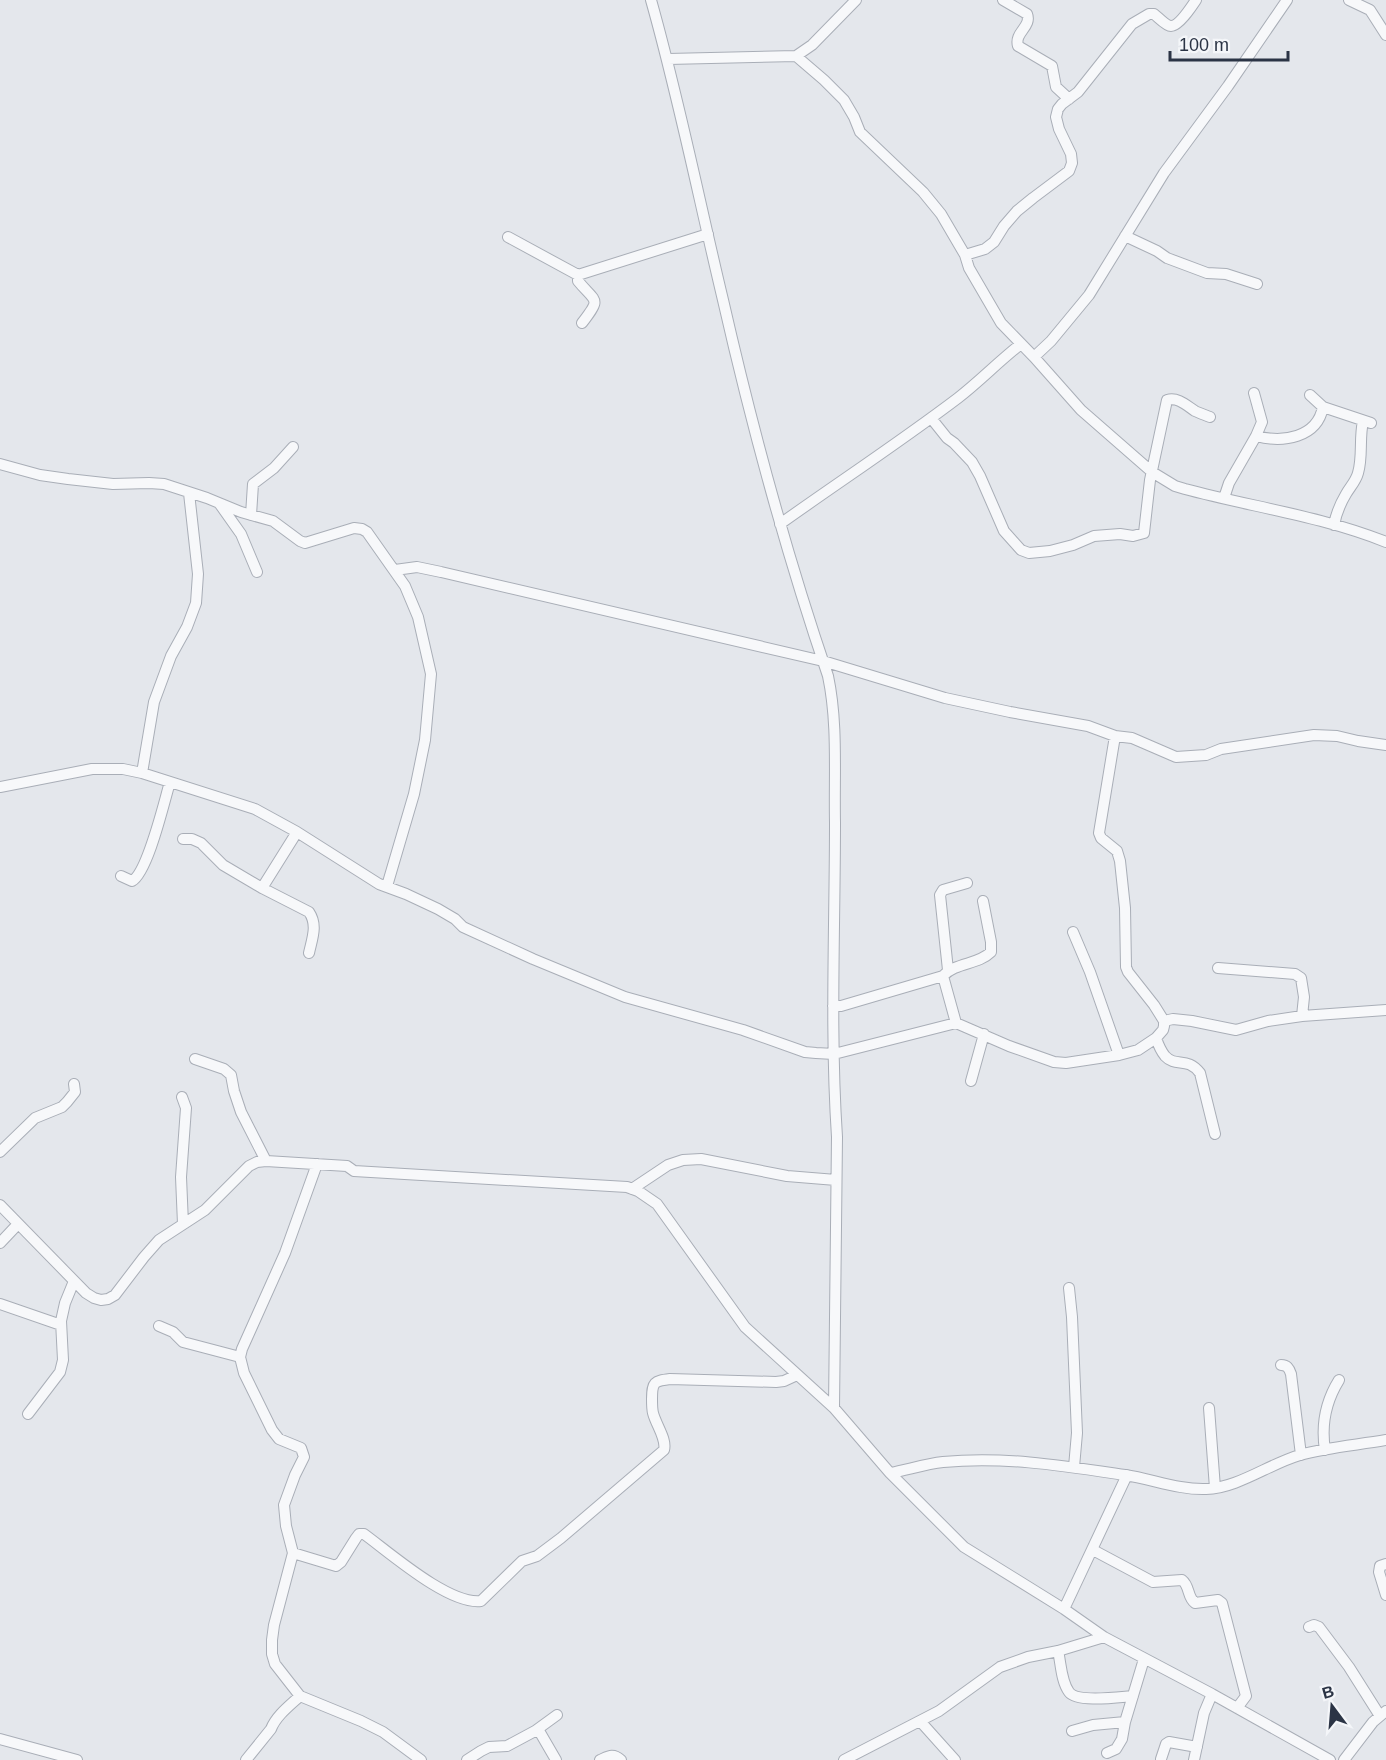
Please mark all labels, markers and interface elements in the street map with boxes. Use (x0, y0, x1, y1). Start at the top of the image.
scale bar (1170, 24, 1288, 62)
text: 100 m (1179, 35, 1229, 55)
north arrow (1302, 1676, 1362, 1736)
text: B (1320, 1682, 1336, 1702)

